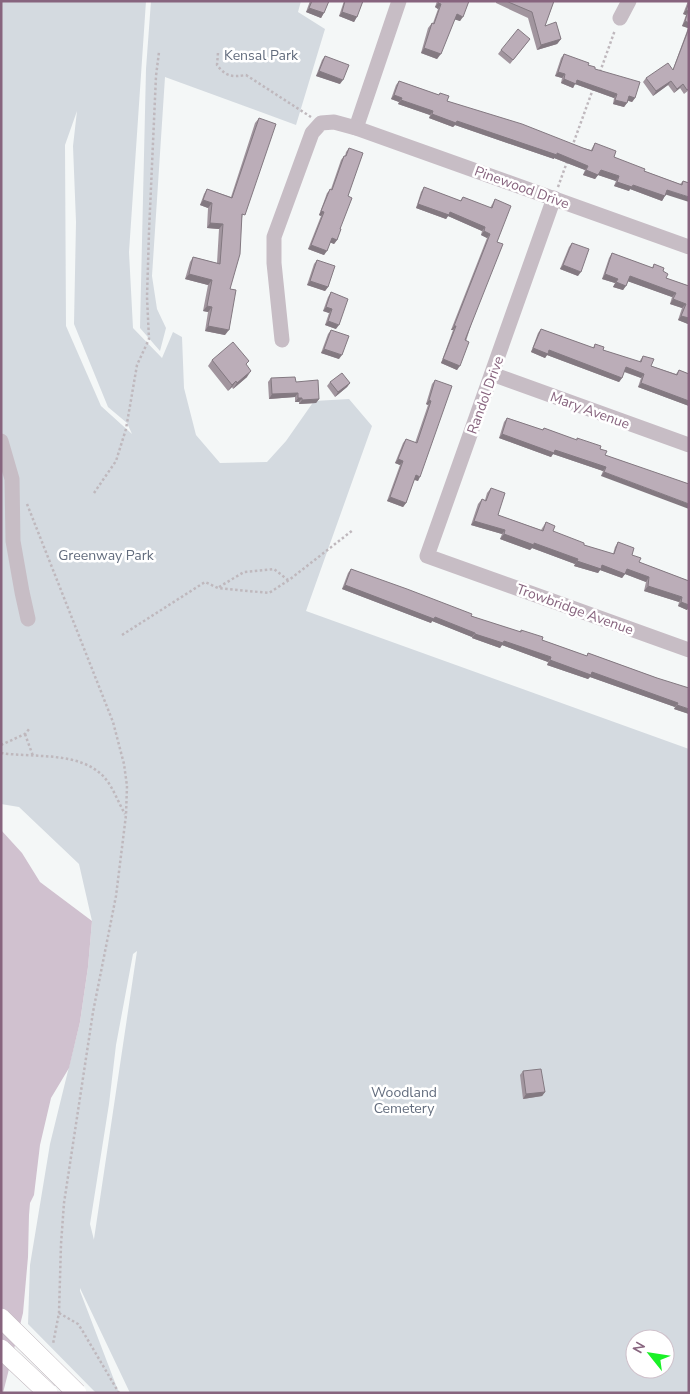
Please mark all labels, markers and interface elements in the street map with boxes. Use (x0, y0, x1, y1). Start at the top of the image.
park label: Kensal Park (224, 46, 299, 65)
street label: Pinewood Drive (472, 162, 572, 213)
street label: Randol Drive (463, 354, 508, 437)
street label: Mary Avenue (547, 387, 632, 434)
park label: Greenway Park (58, 546, 155, 565)
street label: Trowbridge Avenue (514, 579, 636, 639)
park label: Woodland Cemetery (371, 1083, 437, 1118)
north arrow (625, 1329, 675, 1379)
text: N (628, 1338, 650, 1357)

